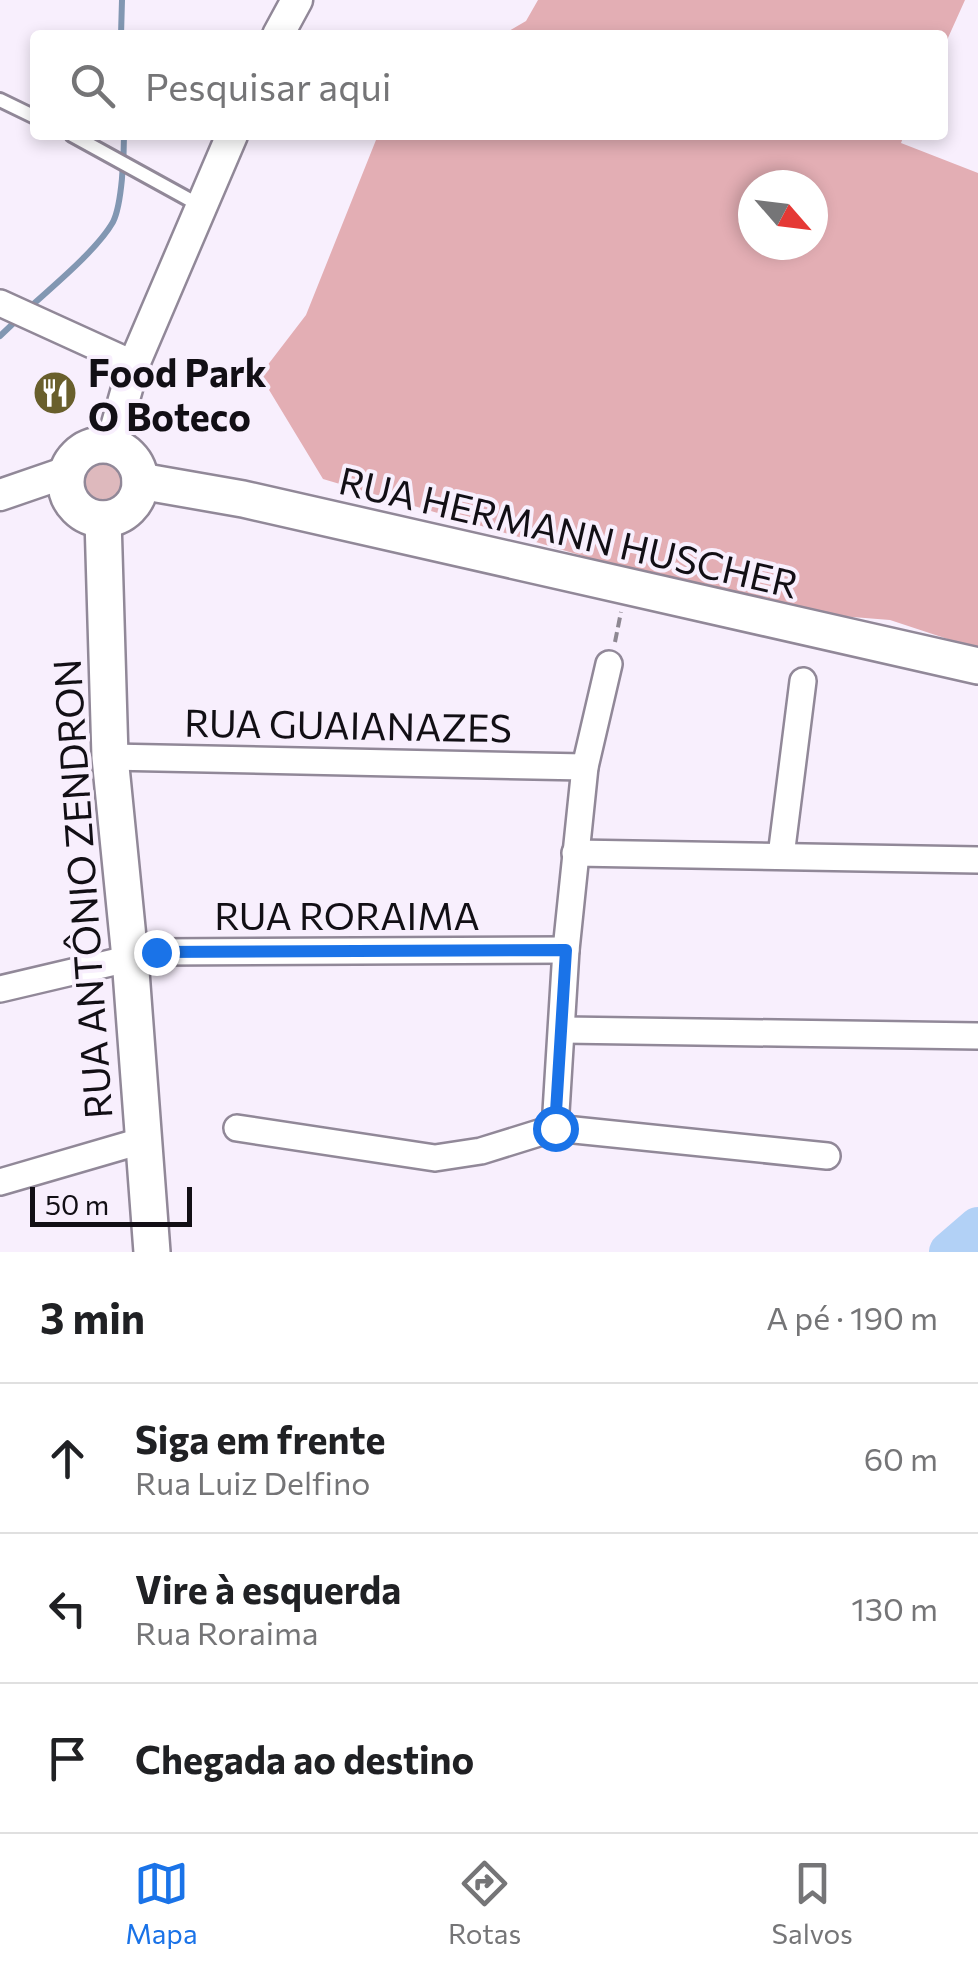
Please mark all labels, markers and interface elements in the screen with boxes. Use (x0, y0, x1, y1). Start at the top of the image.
search box (30, 30, 948, 140)
icon: search (65, 58, 120, 113)
text: Pesquisar aqui (145, 62, 391, 109)
north arrow (738, 170, 828, 260)
place label: Food Park O Boteco (88, 348, 267, 439)
restaurant icon: Food Park O Boteco (32, 370, 78, 416)
street label: RUA HERMANN HUSCHER (335, 455, 803, 607)
street label: RUA ANTÔNIO ZENDRON (41, 658, 121, 1120)
street label: RUA GUAIANAZES (184, 698, 512, 750)
street label: RUA RORAIMA (214, 891, 480, 938)
route end (134, 930, 180, 976)
route start (533, 1106, 579, 1152)
scale bar (30, 1182, 192, 1226)
text: 50 m (45, 1187, 109, 1221)
text: 3 min (40, 1291, 145, 1343)
text: A pé · 190 m (766, 1297, 938, 1337)
text: Siga em frente (135, 1415, 385, 1462)
icon: ahead (40, 1431, 95, 1486)
text: 60 m (864, 1438, 938, 1478)
text: Rua Luiz Delfino (135, 1462, 370, 1502)
text: Vire à esquerda (135, 1565, 401, 1612)
icon: left (40, 1581, 95, 1636)
text: 130 m (851, 1588, 938, 1628)
text: Rua Roraima (135, 1612, 319, 1652)
icon: arrive (40, 1731, 95, 1786)
text: Chegada ao destino (135, 1735, 474, 1782)
tab: Mapa (125, 1856, 198, 1950)
tab: Rotas (448, 1856, 521, 1950)
tab: Salvos (772, 1856, 853, 1950)

